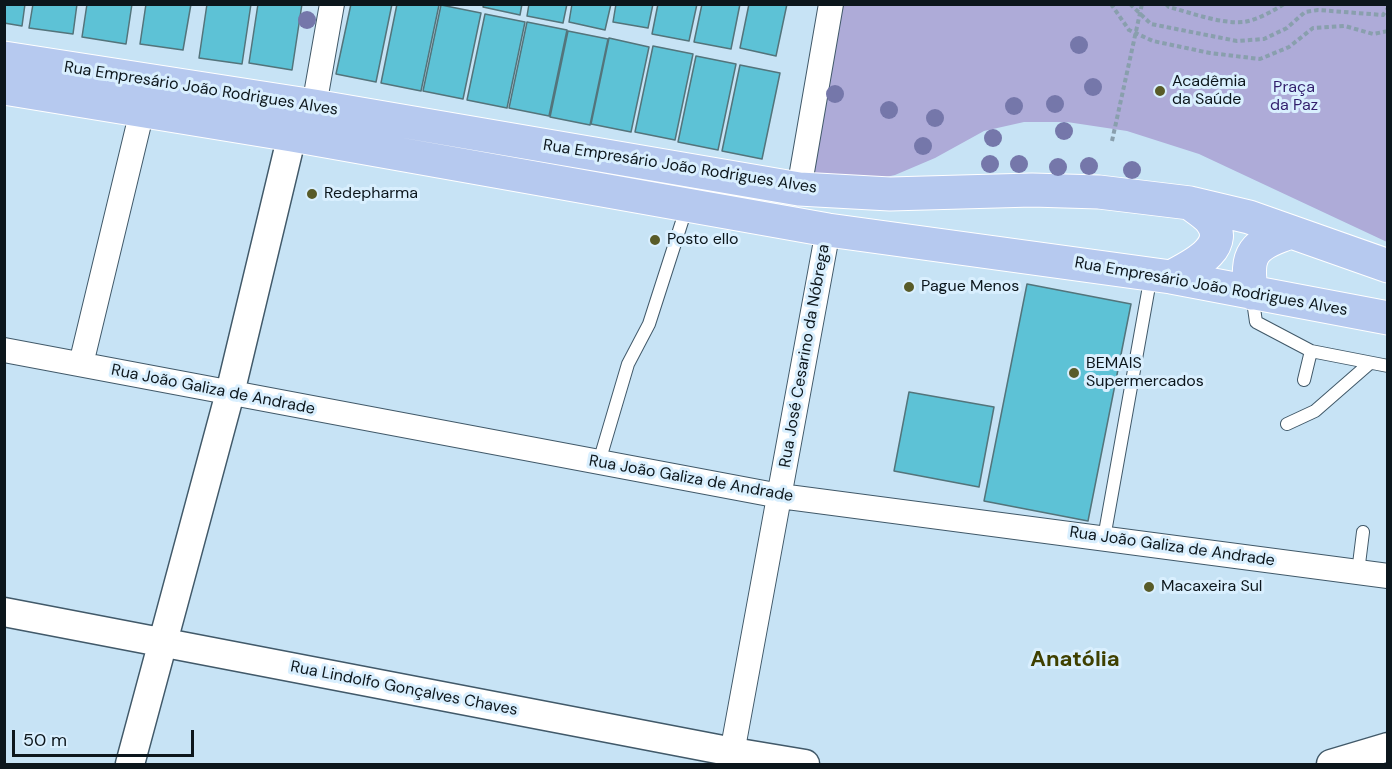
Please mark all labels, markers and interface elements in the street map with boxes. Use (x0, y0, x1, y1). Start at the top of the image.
street label: Rua Empresário João Rodrigues Alves (63, 58, 339, 120)
place label: Acadêmia da Saúde (1172, 72, 1246, 110)
park label: Praça da Paz (1270, 78, 1318, 116)
marker: Acadêmia da Saúde (1153, 84, 1167, 98)
street label: Rua Empresário João Rodrigues Alves (542, 136, 818, 198)
place label: Redepharma (324, 184, 418, 204)
marker: Redepharma (305, 187, 319, 201)
place label: Posto ello (667, 230, 738, 250)
marker: Posto ello (648, 233, 662, 247)
street label: Rua José Cesarino da Nóbrega (776, 243, 834, 469)
street label: Rua Empresário João Rodrigues Alves (1073, 253, 1349, 321)
place label: Pague Menos (921, 277, 1019, 297)
marker: Pague Menos (902, 280, 916, 294)
place label: BEMAIS Supermercados (1086, 354, 1204, 392)
street label: Rua João Galiza de Andrade (110, 361, 316, 419)
marker: BEMAIS Supermercados (1067, 366, 1081, 380)
street label: Rua João Galiza de Andrade (587, 452, 795, 506)
street label: Rua João Galiza de Andrade (1068, 523, 1276, 571)
place label: Macaxeira Sul (1161, 577, 1262, 597)
marker: Macaxeira Sul (1142, 580, 1156, 594)
district label: Anatólia (1030, 647, 1120, 673)
street label: Rua Lindolfo Gonçalves Chaves (289, 658, 519, 720)
scale bar (15, 718, 196, 756)
text: 50 m (23, 728, 67, 752)

